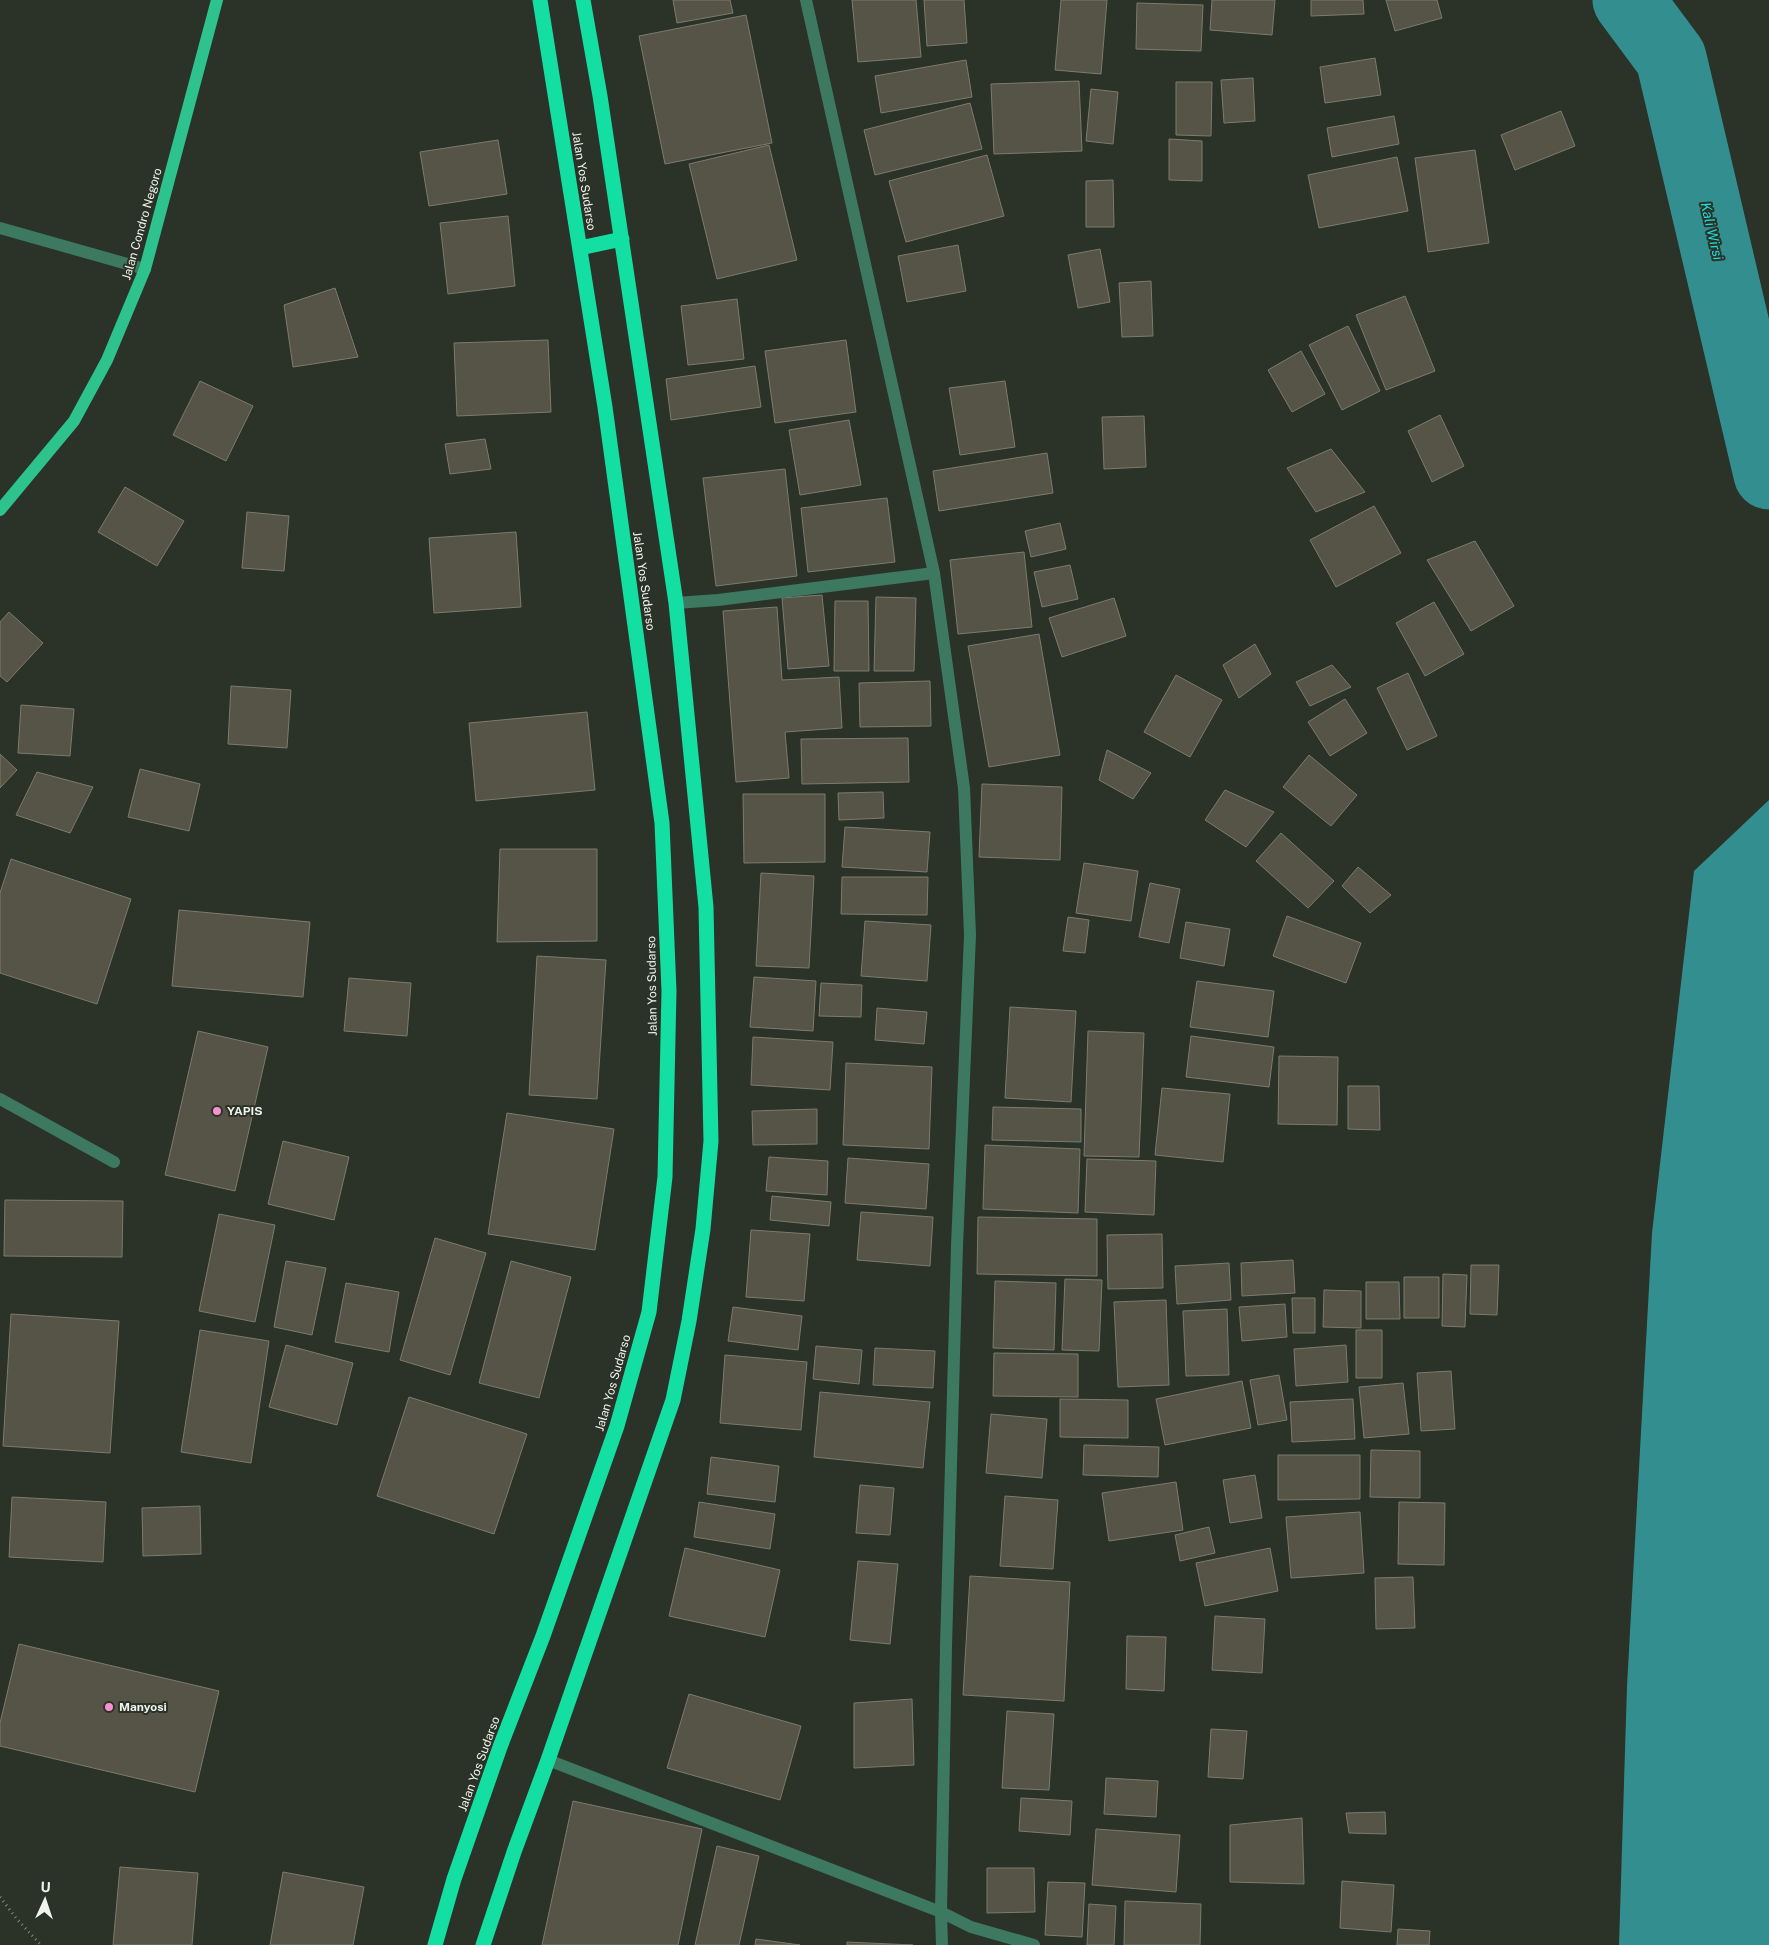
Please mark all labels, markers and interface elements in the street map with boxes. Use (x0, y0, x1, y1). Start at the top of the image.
street label: Jalan Yos Sudarso (569, 131, 599, 232)
street label: Jalan Condro Negoro (119, 166, 165, 282)
water label: Kali Wirsi (1698, 201, 1727, 262)
street label: Jalan Yos Sudarso (630, 531, 658, 632)
street label: Jalan Yos Sudarso (644, 936, 660, 1036)
place label: YAPIS (227, 1104, 263, 1118)
marker: YAPIS (211, 1105, 223, 1117)
street label: Jalan Yos Sudarso (593, 1333, 634, 1433)
place label: Manyosi (119, 1700, 167, 1714)
marker: Manyosi (103, 1701, 115, 1713)
street label: Jalan Yos Sudarso (455, 1714, 503, 1813)
north arrow (20, 1875, 70, 1925)
text: U (40, 1879, 51, 1895)

